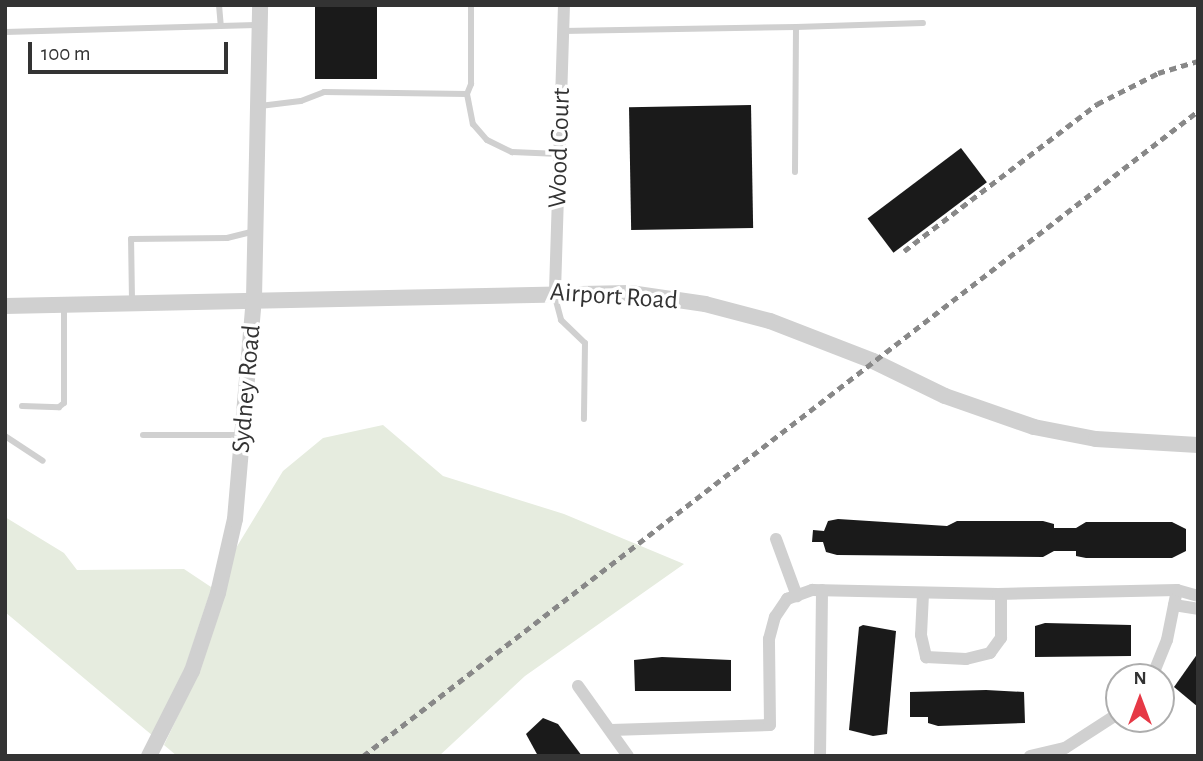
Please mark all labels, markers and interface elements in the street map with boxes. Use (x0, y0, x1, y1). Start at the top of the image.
scale bar (32, 28, 231, 72)
text: 100 m (41, 43, 91, 64)
street label: Wood Court (542, 87, 578, 209)
street label: Airport Road (549, 277, 679, 317)
street label: Sydney Road (226, 324, 268, 454)
north arrow (1105, 663, 1175, 733)
text: N (1133, 669, 1147, 688)

